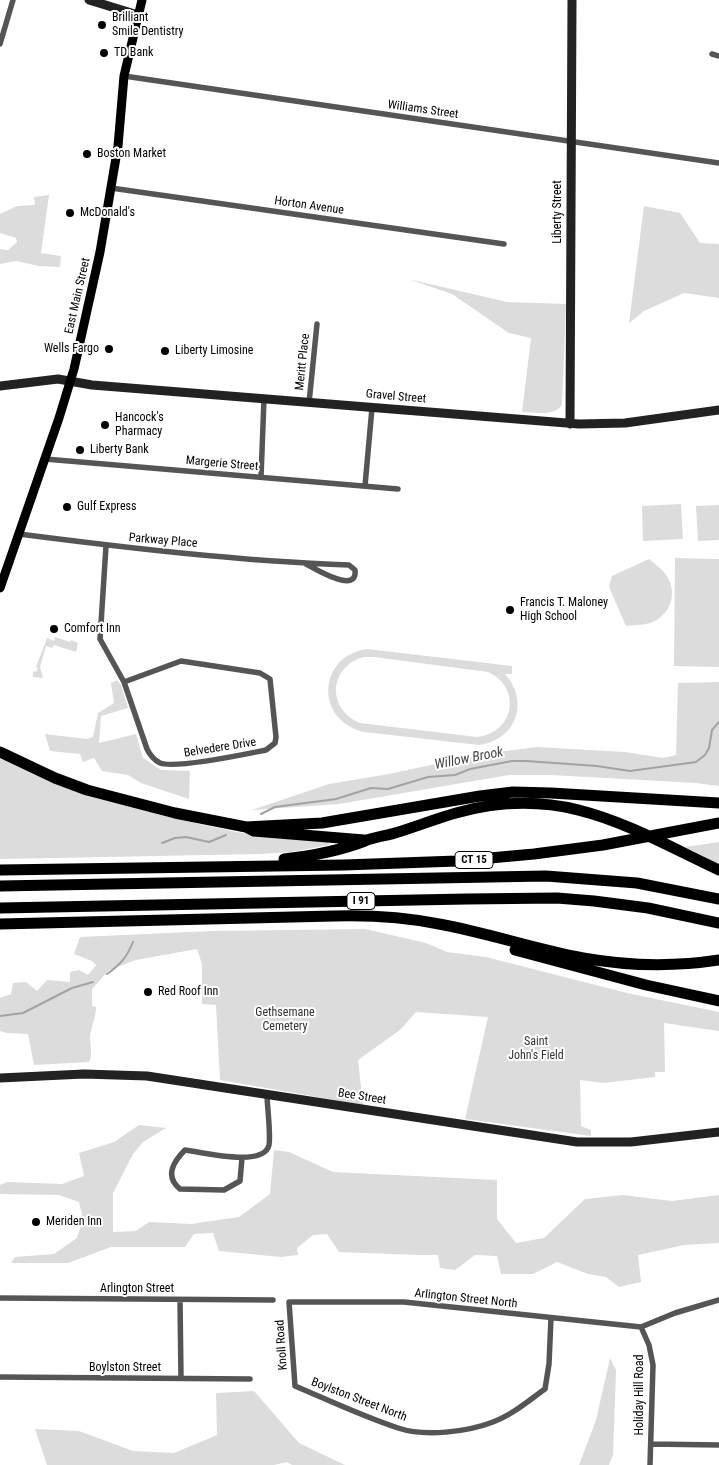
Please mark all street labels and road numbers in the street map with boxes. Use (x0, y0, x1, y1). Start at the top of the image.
street label: Williams Street (387, 98, 459, 122)
street label: Liberty Street (551, 180, 565, 244)
street label: Horton Avenue (273, 194, 345, 218)
street label: East Main Street (62, 257, 94, 335)
street label: Meritt Place (293, 333, 313, 391)
street label: Gravel Street (365, 387, 427, 407)
street label: Margerie Street (185, 454, 259, 474)
street label: Parkway Place (128, 531, 198, 551)
street label: Belvedere Drive (183, 735, 257, 761)
road number: CT 15 (455, 852, 493, 868)
road number: I 91 (347, 892, 375, 909)
street label: Bee Street (337, 1086, 387, 1108)
street label: Arlington Street (100, 1282, 174, 1296)
street label: Arlington Street North (414, 1286, 518, 1312)
street label: Knoll Road (273, 1319, 291, 1371)
street label: Holiday Hill Road (633, 1355, 647, 1435)
street label: Boylston Street (89, 1361, 161, 1375)
street label: Boylston Street North (309, 1375, 409, 1425)

